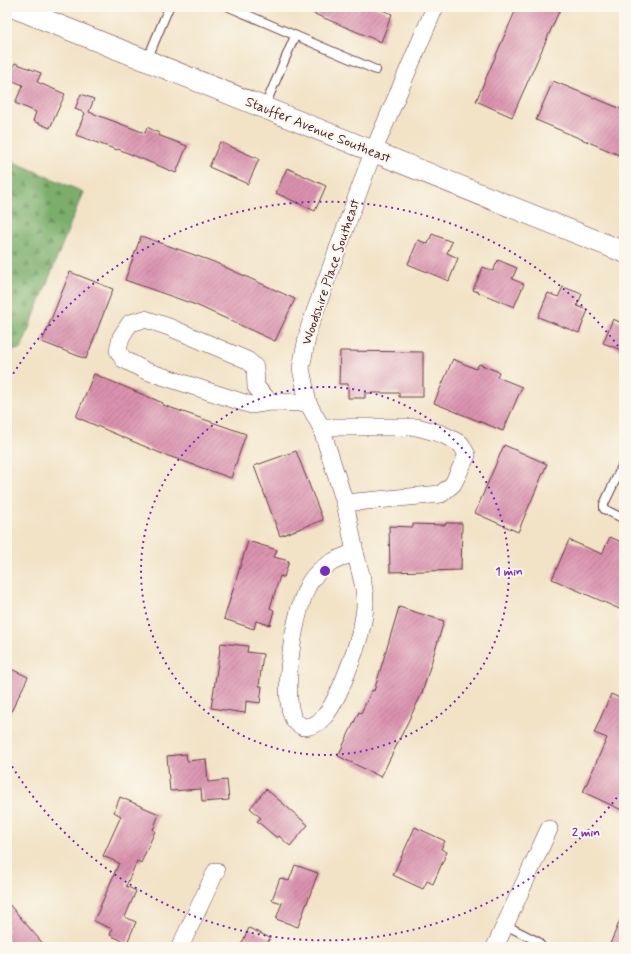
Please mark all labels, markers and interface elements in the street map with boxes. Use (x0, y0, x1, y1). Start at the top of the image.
street label: Stauffer Avenue Southeast (243, 93, 394, 168)
street label: Woodshire Place Southeast (298, 196, 365, 347)
centre of rings (318, 564, 332, 578)
text: 1 min (495, 564, 523, 580)
text: 2 min (572, 825, 600, 841)

